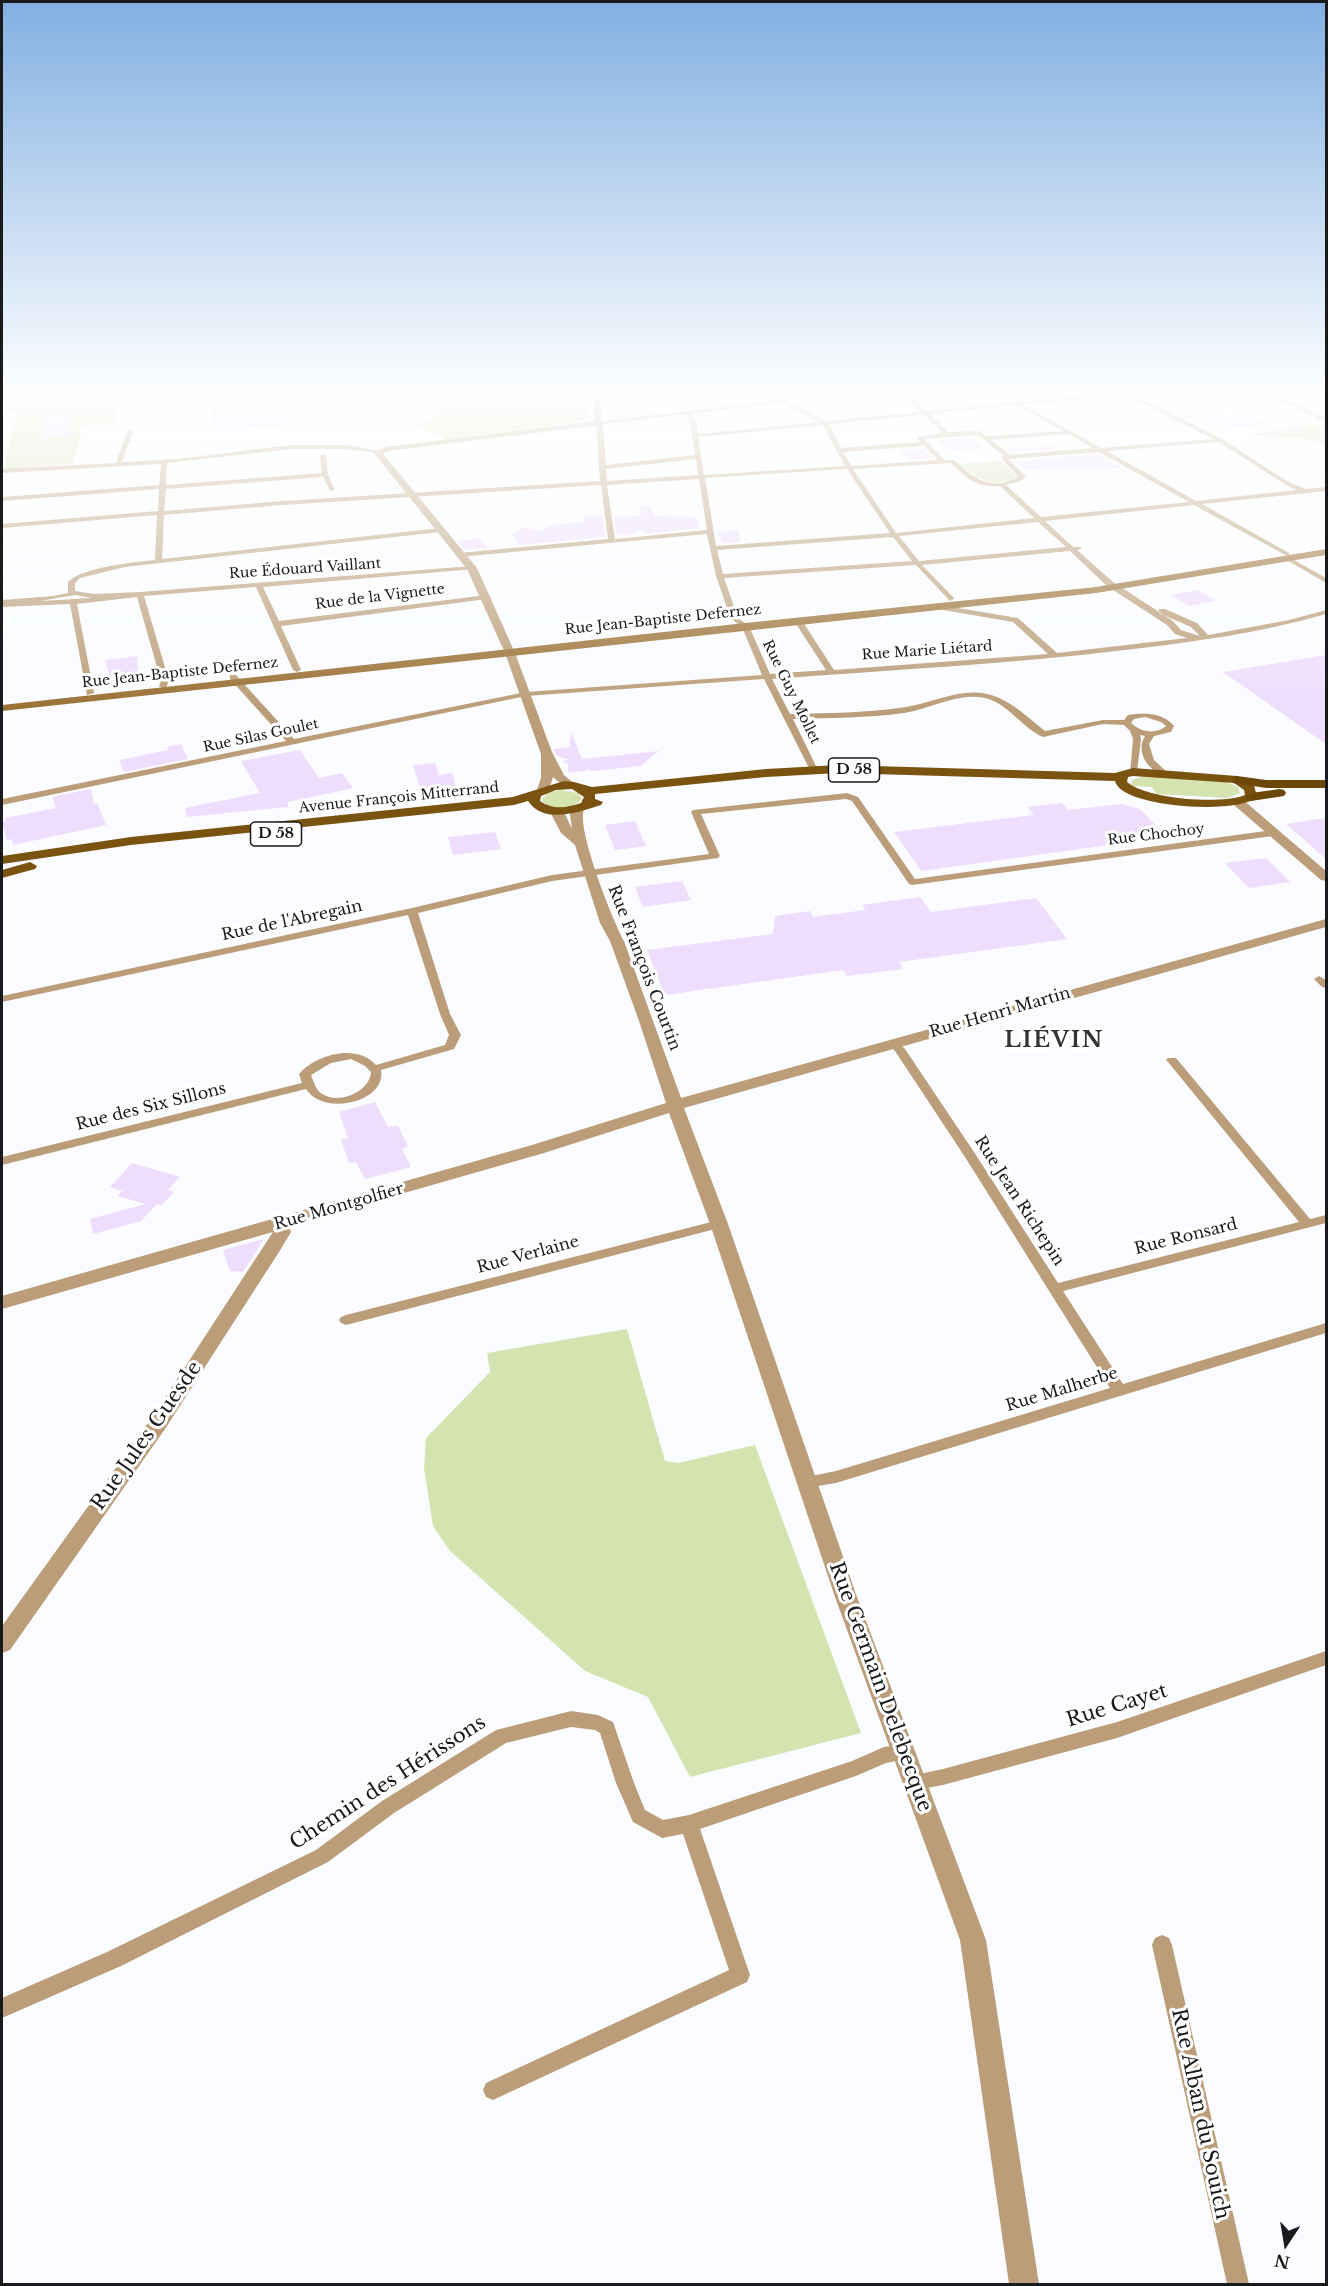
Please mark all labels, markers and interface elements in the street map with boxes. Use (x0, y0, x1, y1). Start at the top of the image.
street label: Rue Édouard Vaillant (228, 555, 382, 583)
street label: Rue de la Vignette (314, 581, 446, 613)
street label: Rue Jean-Baptiste Defernez (564, 601, 762, 639)
street label: Rue Guy Mollet (759, 637, 823, 747)
street label: Rue Marie Liétard (861, 638, 993, 664)
street label: Rue Jean-Baptiste Defernez (81, 654, 279, 692)
street label: Rue Silas Goulet (202, 716, 320, 756)
road number: D 58 (828, 758, 880, 782)
street label: Avenue François Mitterrand (298, 779, 500, 817)
street label: Rue Chochoy (1107, 821, 1205, 849)
road number: D 58 (250, 822, 302, 846)
street label: Rue François Courtin (604, 883, 684, 1053)
street label: Rue de l'Abregain (220, 897, 364, 945)
street label: Rue Henri Martin (927, 984, 1073, 1042)
district label: LIÉVIN (1004, 1028, 1104, 1054)
street label: Rue des Six Sillons (74, 1079, 228, 1135)
street label: Rue Jean Richepin (970, 1133, 1068, 1269)
street label: Rue Montgolfier (272, 1179, 406, 1235)
street label: Rue Ronsard (1133, 1215, 1239, 1259)
street label: Rue Verlaine (475, 1232, 581, 1278)
street label: Rue Jules Guesde (87, 1357, 207, 1515)
street label: Rue Malherbe (1004, 1364, 1120, 1416)
street label: Rue Germain Delebecque (824, 1559, 936, 1815)
street label: Rue Cayet (1064, 1679, 1170, 1733)
street label: Chemin des Hérissons (286, 1711, 490, 1855)
street label: Rue Alban du Souich (1166, 2006, 1234, 2222)
north arrow (1256, 2214, 1316, 2274)
text: N (1273, 2250, 1292, 2273)

